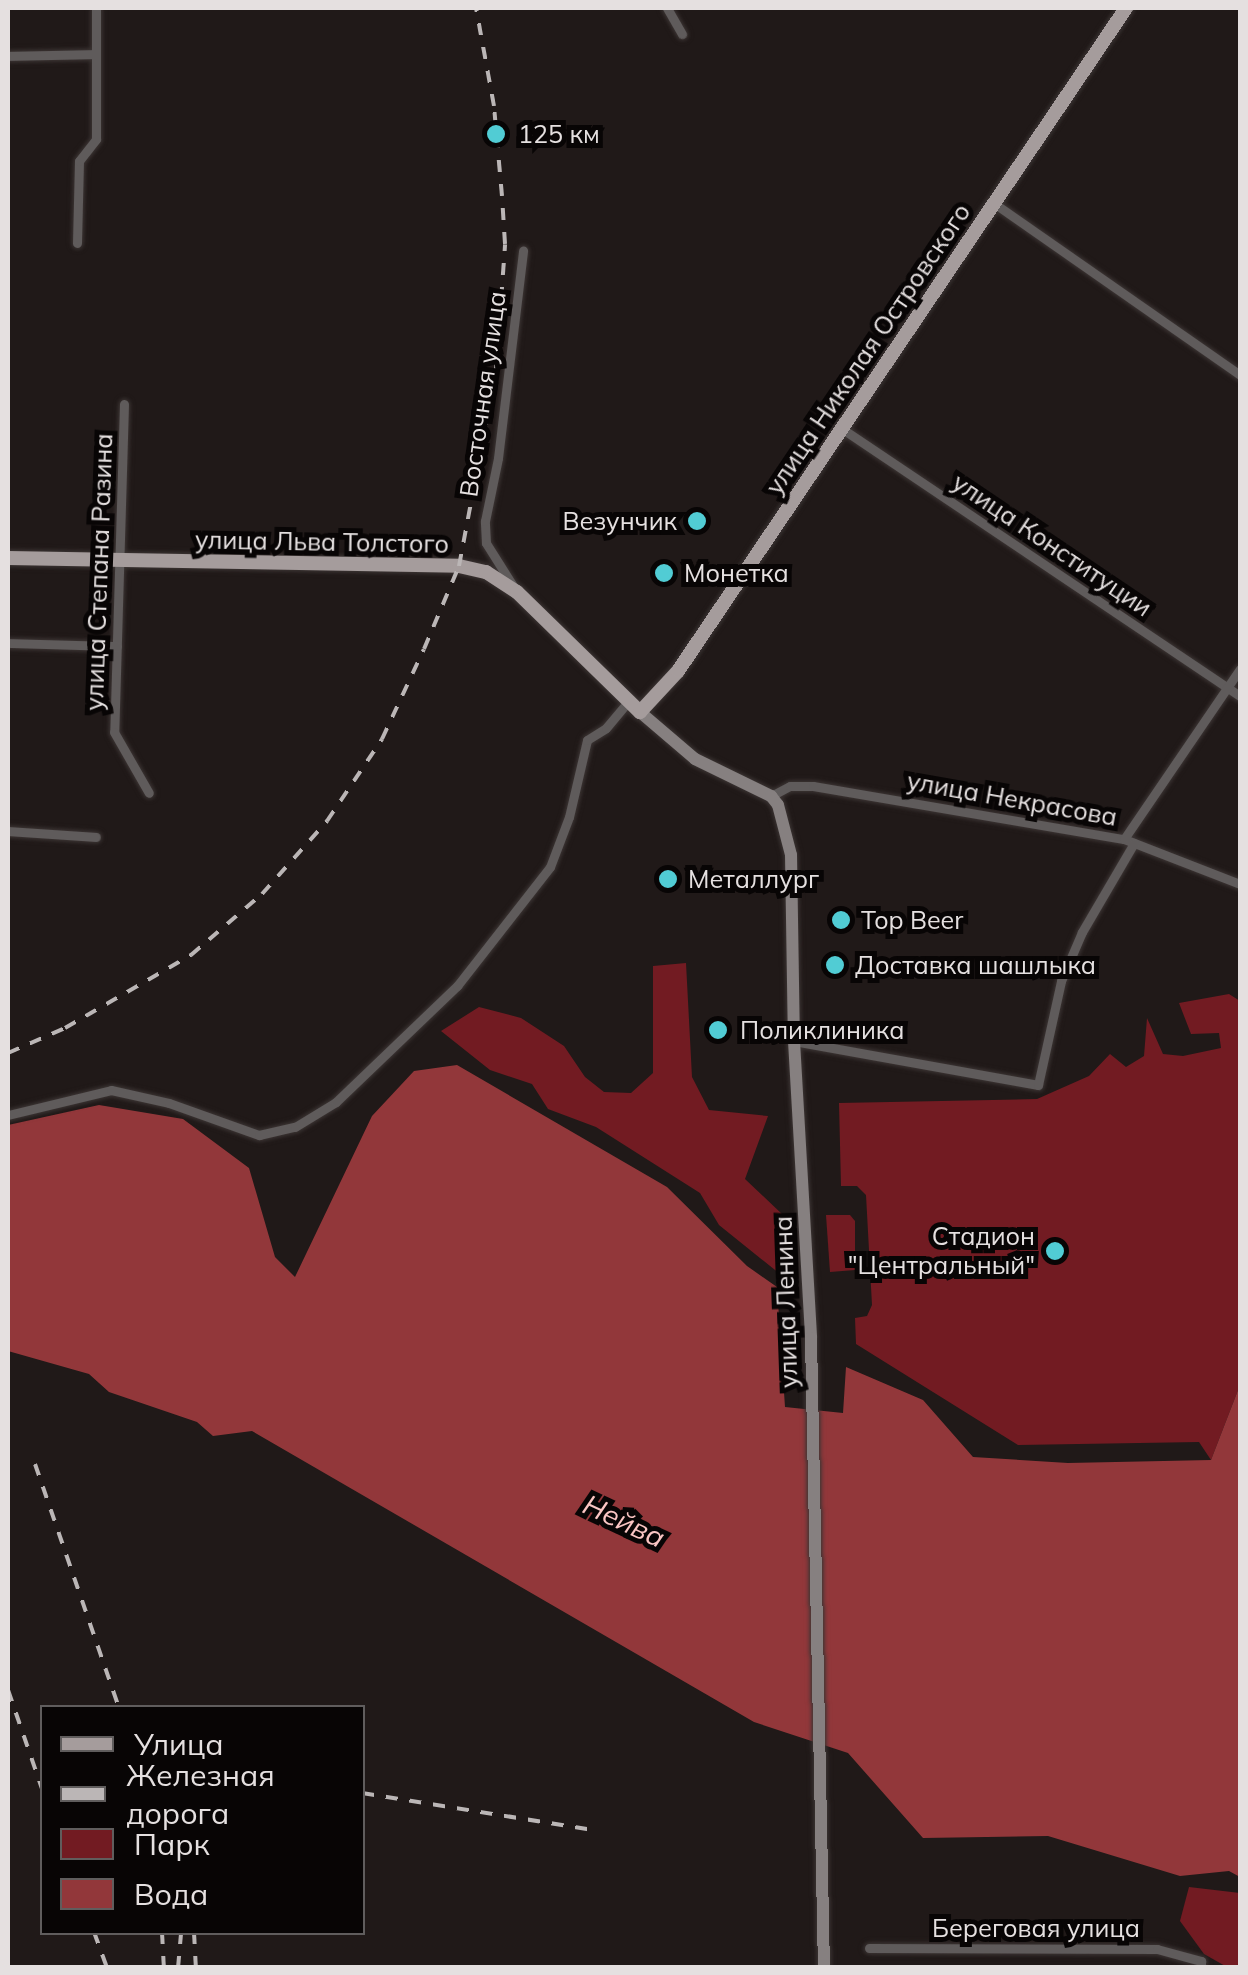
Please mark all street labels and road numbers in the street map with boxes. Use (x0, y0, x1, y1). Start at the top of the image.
street label: улица Николая Островского (759, 198, 977, 500)
street label: Восточная улица (454, 289, 512, 499)
street label: улица Степана Разина (79, 433, 119, 711)
street label: улица Конституции (947, 467, 1157, 623)
street label: улица Льва Толстого (195, 525, 449, 559)
street label: улица Некрасова (905, 766, 1119, 832)
street label: улица Ленина (768, 1215, 804, 1389)
street label: Береговая улица (932, 1913, 1140, 1943)

